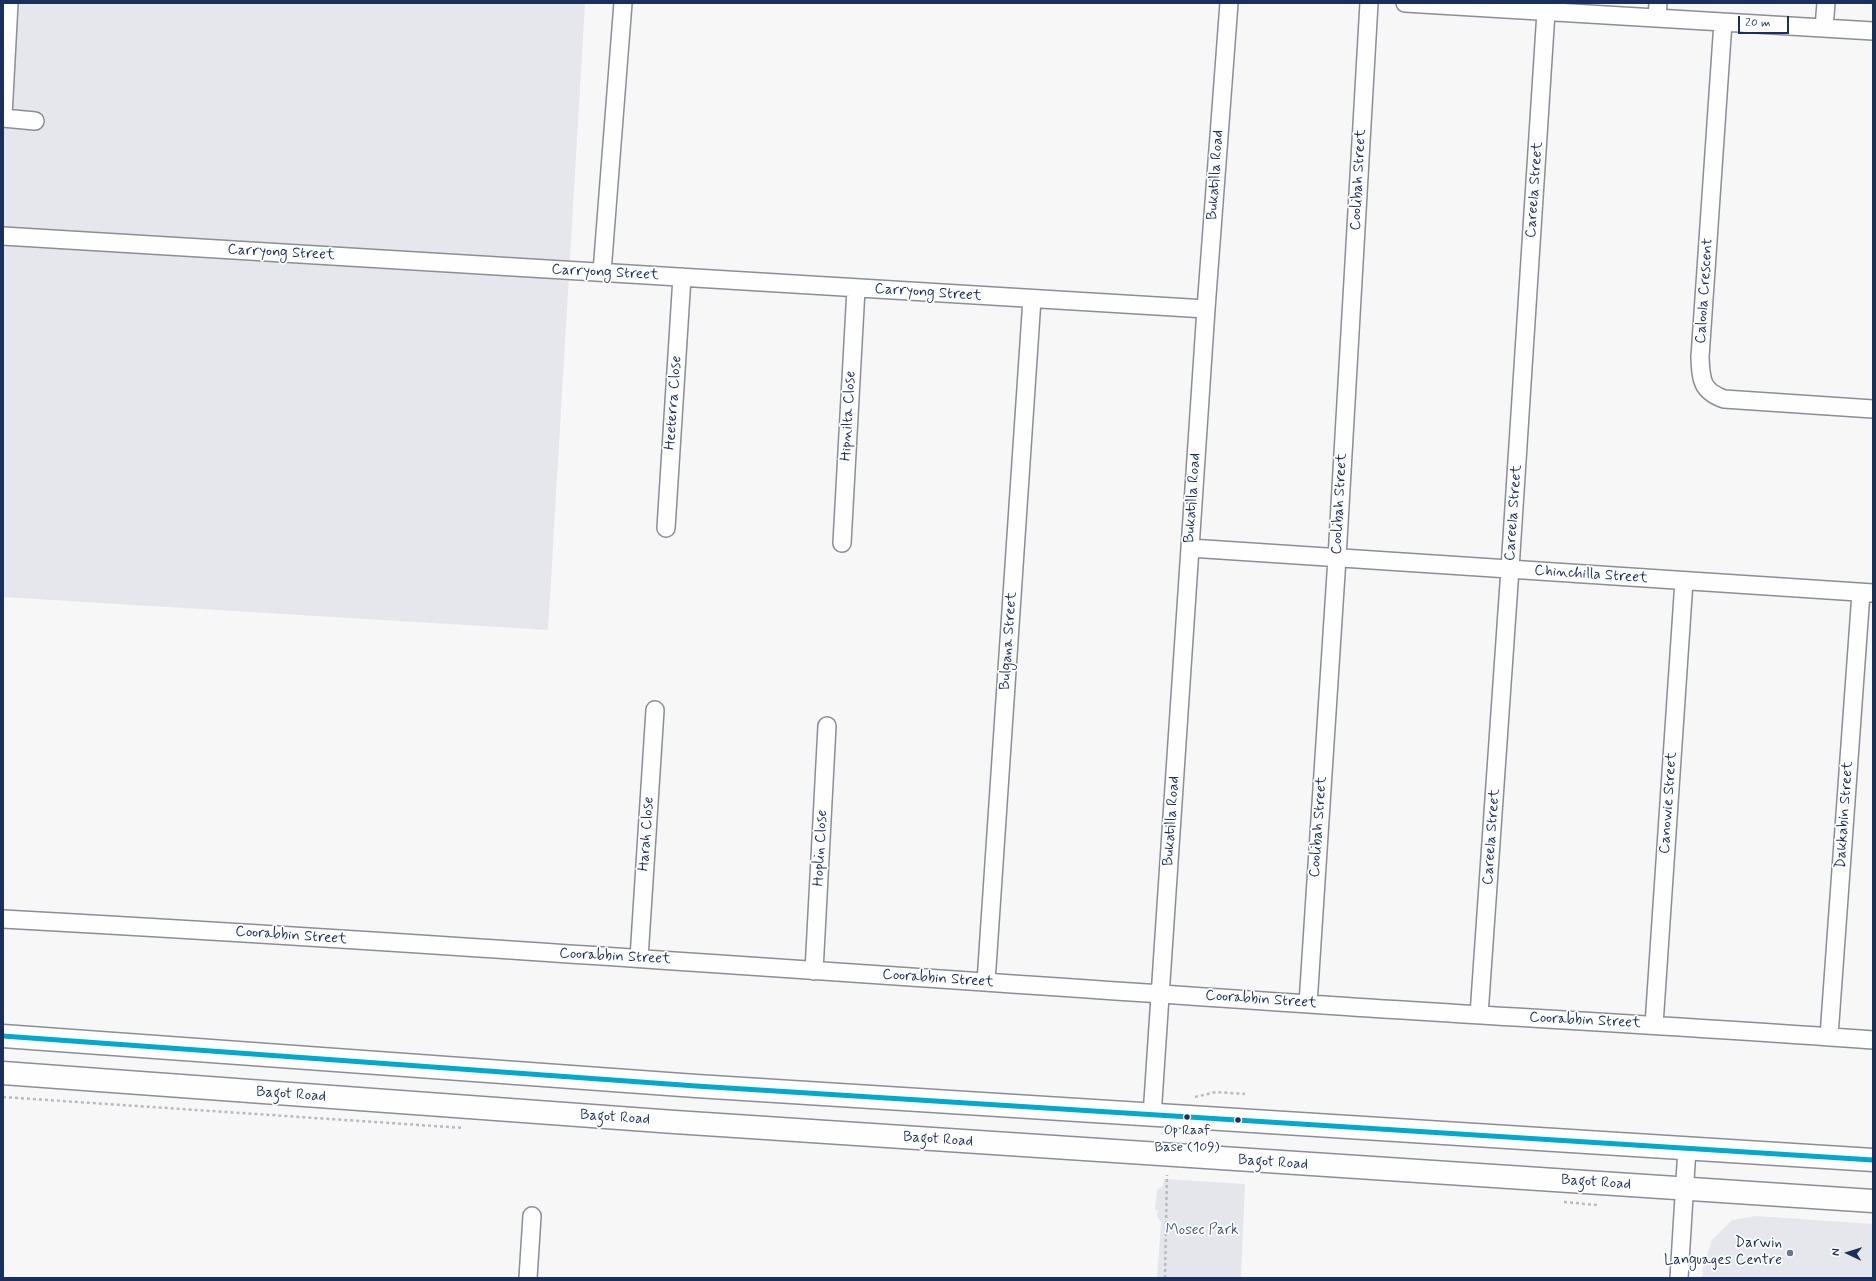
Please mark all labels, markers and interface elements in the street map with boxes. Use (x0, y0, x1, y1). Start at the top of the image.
scale bar (1740, 8, 1791, 34)
text: 20 m (1745, 15, 1771, 31)
street label: Bukatilla Road (1204, 129, 1228, 221)
street label: Coolibah Street (1347, 129, 1371, 231)
street label: Careela Street (1523, 141, 1547, 239)
street label: Caloola Crescent (1692, 238, 1718, 344)
street label: Carryong Street (227, 241, 335, 265)
street label: Carryong Street (551, 261, 659, 285)
street label: Carryong Street (874, 280, 982, 306)
street label: Heeterra Close (662, 355, 686, 451)
street label: Hipnilta Close (838, 370, 860, 462)
street label: Bukatilla Road (1181, 452, 1205, 544)
street label: Coolibah Street (1328, 453, 1352, 555)
street label: Careela Street (1502, 464, 1526, 562)
street label: Chinchilla Street (1534, 562, 1648, 588)
street label: Bulgana Street (997, 591, 1021, 691)
street label: Canowie Street (1656, 751, 1682, 855)
street label: Dakkabin Street (1832, 761, 1858, 869)
street label: Bukatilla Road (1160, 775, 1184, 867)
street label: Coolibah Street (1306, 776, 1332, 878)
street label: Careela Street (1480, 788, 1504, 886)
street label: Harah Close (635, 796, 659, 872)
street label: Hoplin Close (810, 809, 832, 887)
street label: Coorabbin Street (235, 923, 347, 949)
street label: Coorabbin Street (559, 945, 671, 969)
street label: Coorabbin Street (882, 966, 994, 992)
street label: Coorabbin Street (1205, 987, 1317, 1013)
street label: Coorabbin Street (1529, 1009, 1641, 1033)
street label: Bagot Road (255, 1084, 327, 1106)
street label: Bagot Road (579, 1107, 651, 1129)
marker: Op Raaf Base (109) (1182, 1112, 1192, 1122)
unlabelled marker (1233, 1115, 1243, 1125)
place label: Op Raaf Base (109) (1154, 1123, 1220, 1156)
street label: Bagot Road (902, 1129, 974, 1151)
street label: Bagot Road (1237, 1152, 1309, 1174)
street label: Bagot Road (1560, 1172, 1632, 1194)
park label: Mosec Park (1166, 1222, 1238, 1240)
north arrow (1828, 1233, 1868, 1273)
place label: Darwin Languages Centre (1664, 1235, 1782, 1270)
marker: Darwin Languages Centre (1785, 1248, 1795, 1258)
text: N (1829, 1248, 1843, 1256)

